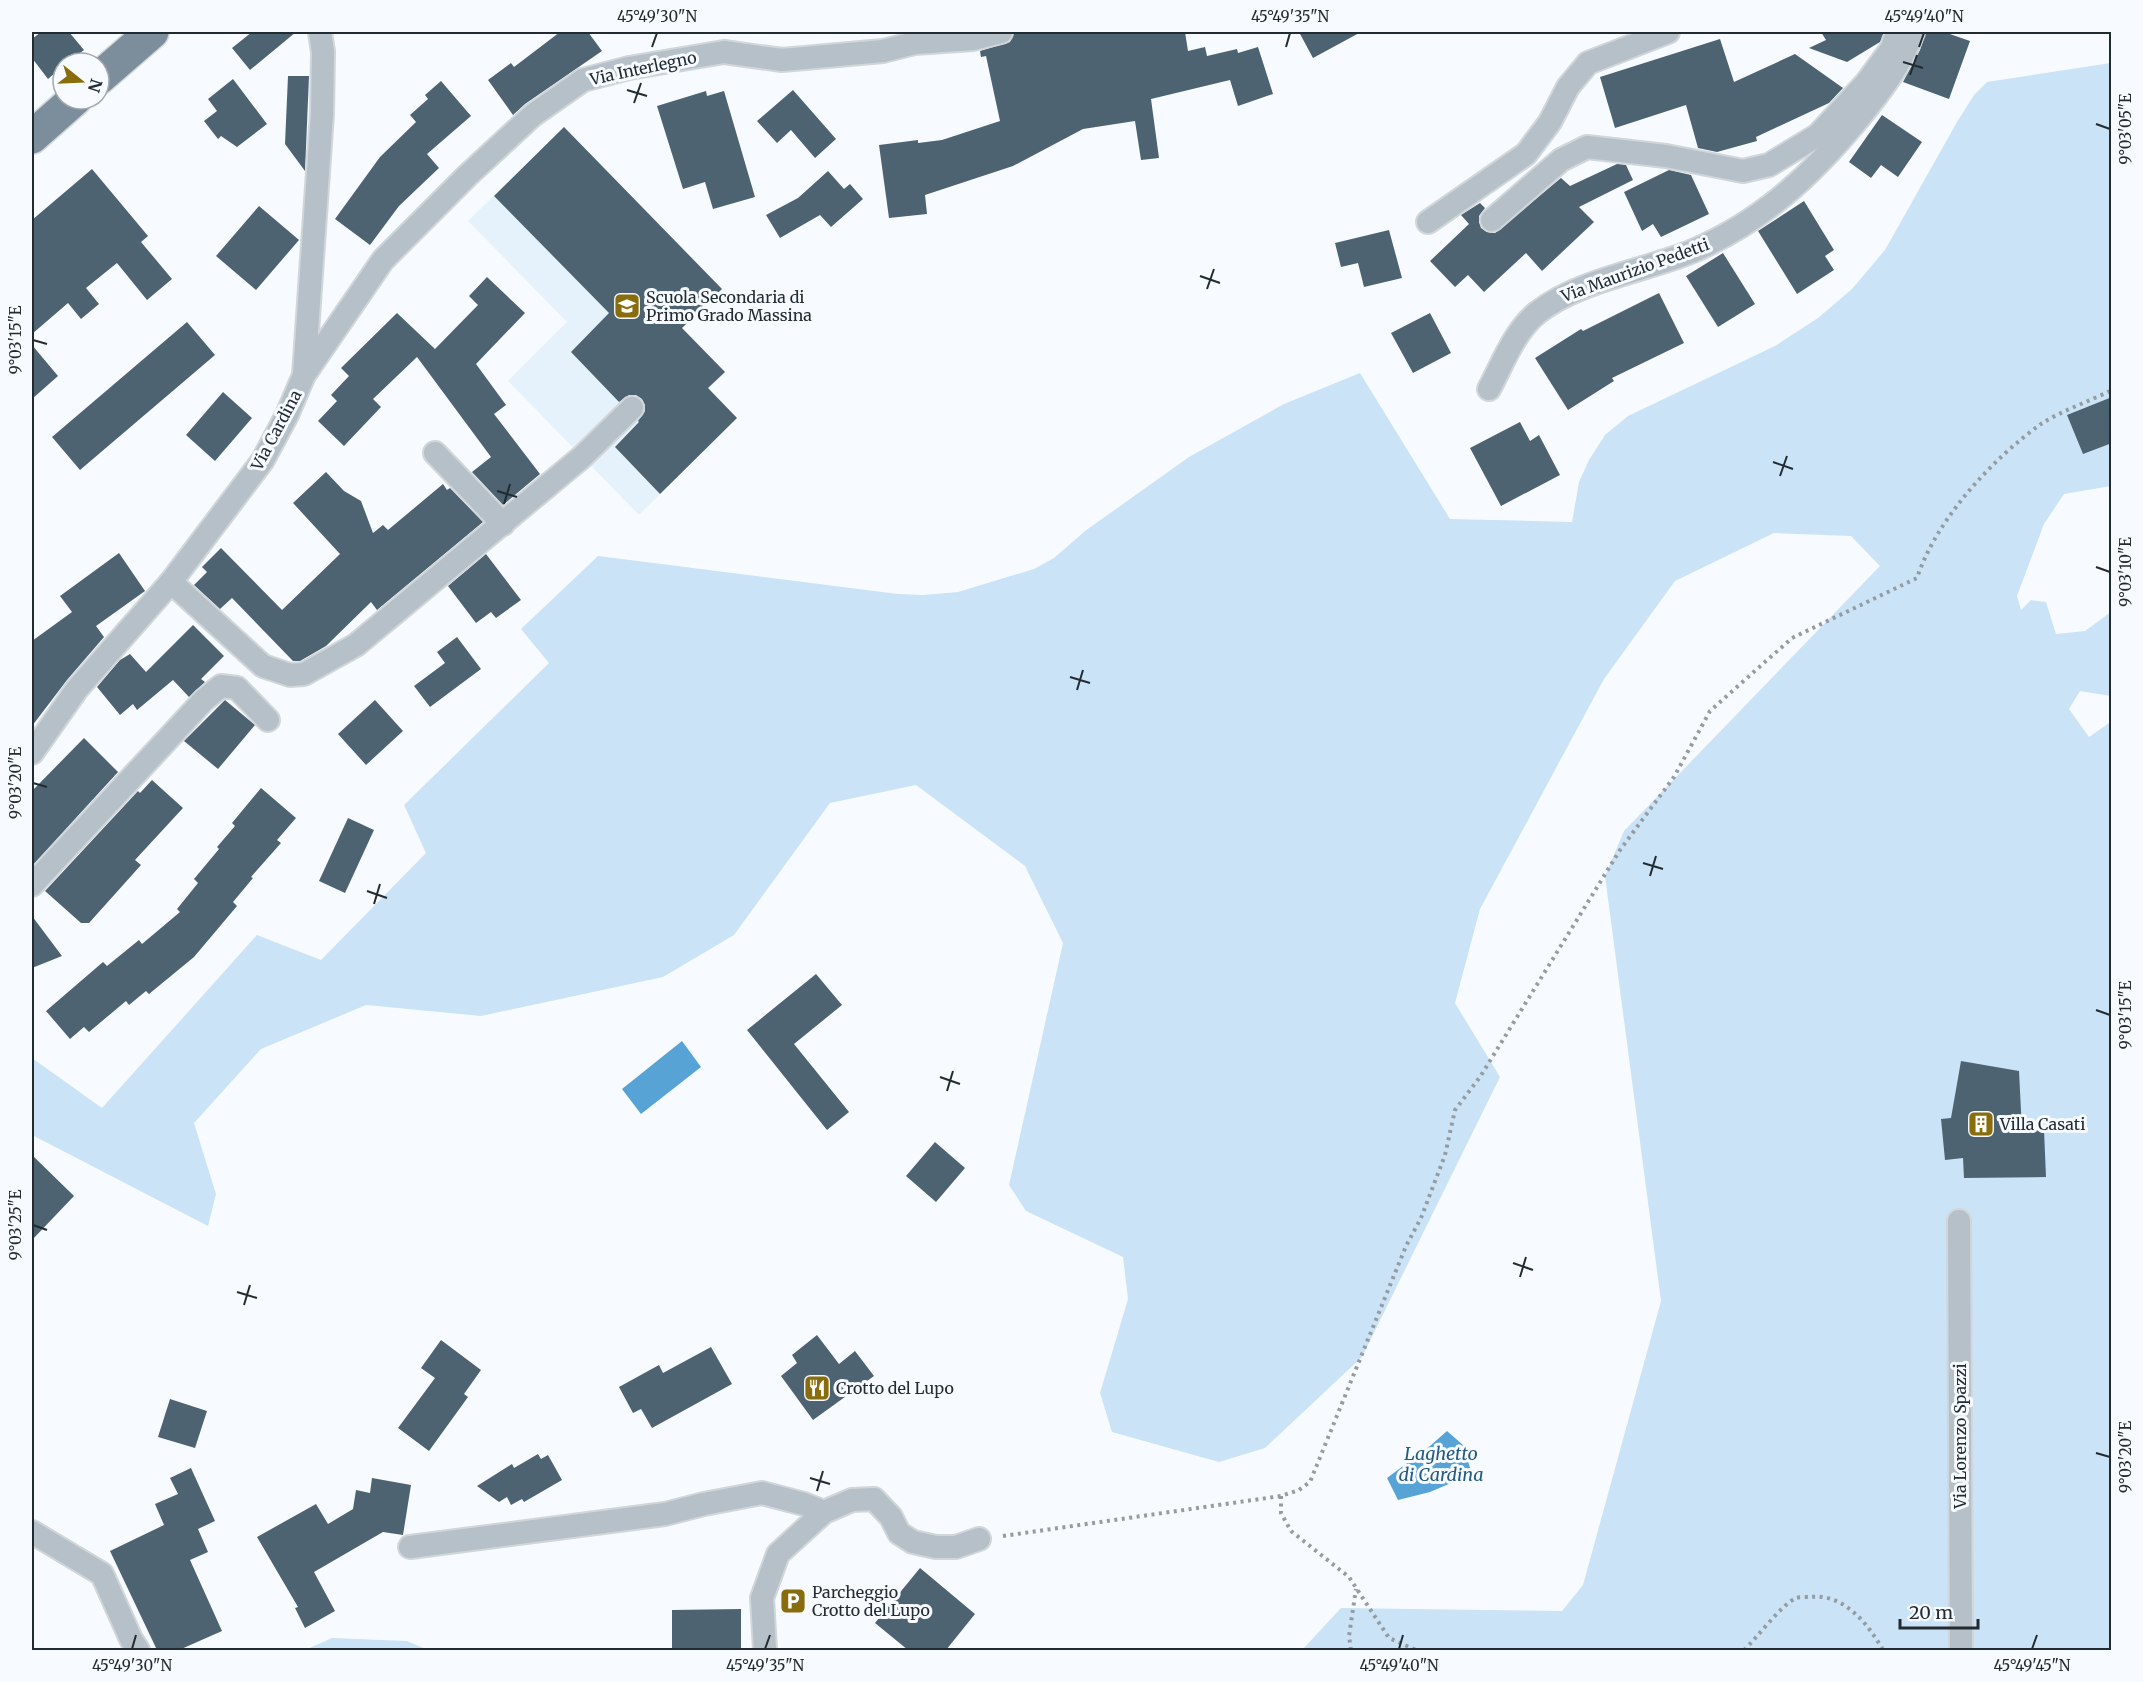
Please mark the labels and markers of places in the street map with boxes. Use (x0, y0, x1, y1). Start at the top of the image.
place label: Scuola Secondaria di Primo Grado Massina (646, 287, 812, 325)
school or university icon: Scuola Secondaria di Primo Grado Massina (612, 291, 642, 321)
building icon: Villa Casati (1966, 1109, 1996, 1139)
place label: Villa Casati (1999, 1114, 2085, 1134)
restaurant icon: Crotto del Lupo (802, 1373, 832, 1403)
place label: Crotto del Lupo (836, 1378, 954, 1398)
place label: Parcheggio Crotto del Lupo (812, 1582, 930, 1620)
parking icon: Parcheggio Crotto del Lupo (778, 1586, 808, 1616)

